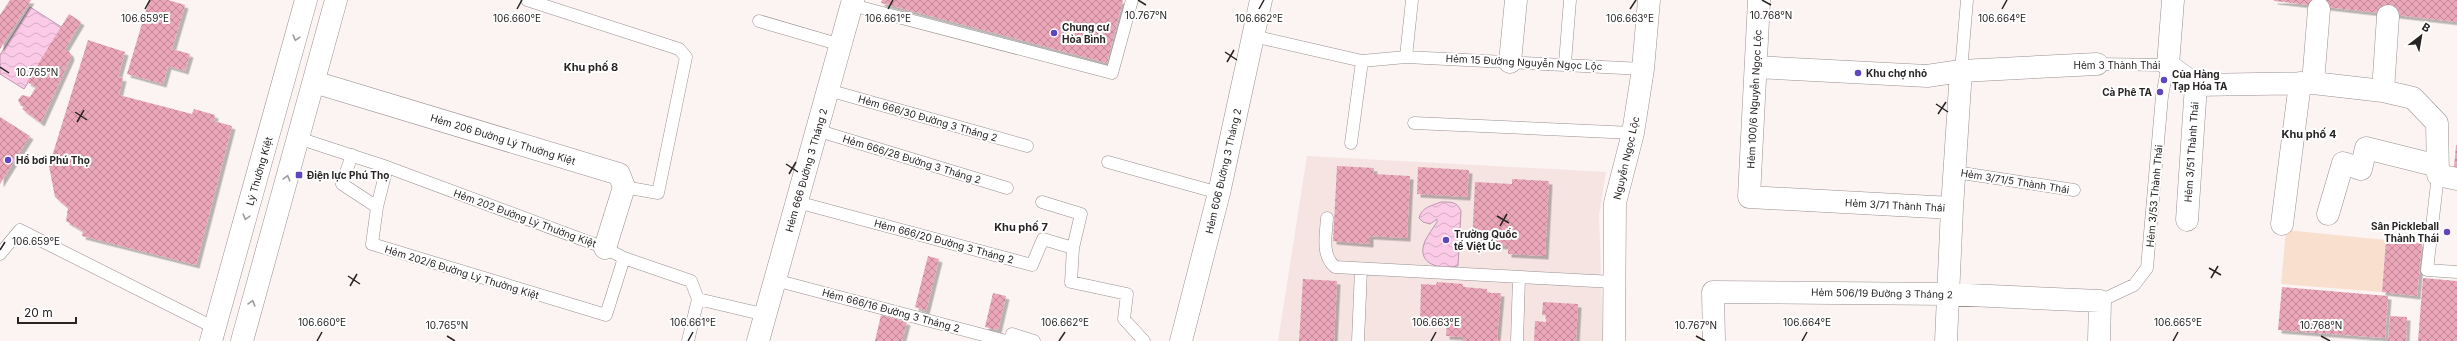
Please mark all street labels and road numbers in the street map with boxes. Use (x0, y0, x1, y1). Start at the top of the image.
street label: Hẻm 100/6 Nguyễn Ngọc Lộc (1743, 29, 1764, 169)
street label: Hẻm 15 Đường Nguyễn Ngọc Lộc (1445, 51, 1603, 72)
street label: Hẻm 3 Thành Thái (2074, 59, 2160, 71)
street label: Hẻm 666/30 Đường 3 Tháng 2 (857, 92, 999, 144)
street label: Hẻm 3/51 Thành Thái (2182, 101, 2200, 203)
street label: Hẻm 666 Đường 3 Tháng 2 (783, 107, 829, 233)
street label: Hẻm 606 Đường 3 Tháng 2 (1203, 107, 1243, 235)
street label: Hẻm 206 Đường Lý Thường Kiệt (429, 111, 578, 167)
street label: Nguyễn Ngọc Lộc (1610, 115, 1641, 201)
street label: Hẻm 666/28 Đường 3 Tháng 2 (841, 132, 983, 186)
street label: Lý Thường Kiệt (243, 135, 275, 207)
street label: Hẻm 3/53 Thành Thái (2144, 144, 2164, 248)
street label: Hẻm 3/71/5 Thành Thái (1960, 166, 2070, 196)
street label: Hẻm 202 Đường Lý Thường Kiệt (452, 187, 599, 250)
street label: Hẻm 3/71 Thành Thái (1845, 196, 1945, 214)
street label: Hẻm 666/20 Đường 3 Tháng 2 (873, 217, 1015, 265)
street label: Hẻm 202/6 Đường Lý Thường Kiệt (383, 243, 541, 301)
street label: Hẻm 666/16 Đường 3 Tháng 2 (821, 286, 961, 334)
street label: Hẻm 506/19 Đường 3 Tháng 2 (1811, 286, 1953, 300)

